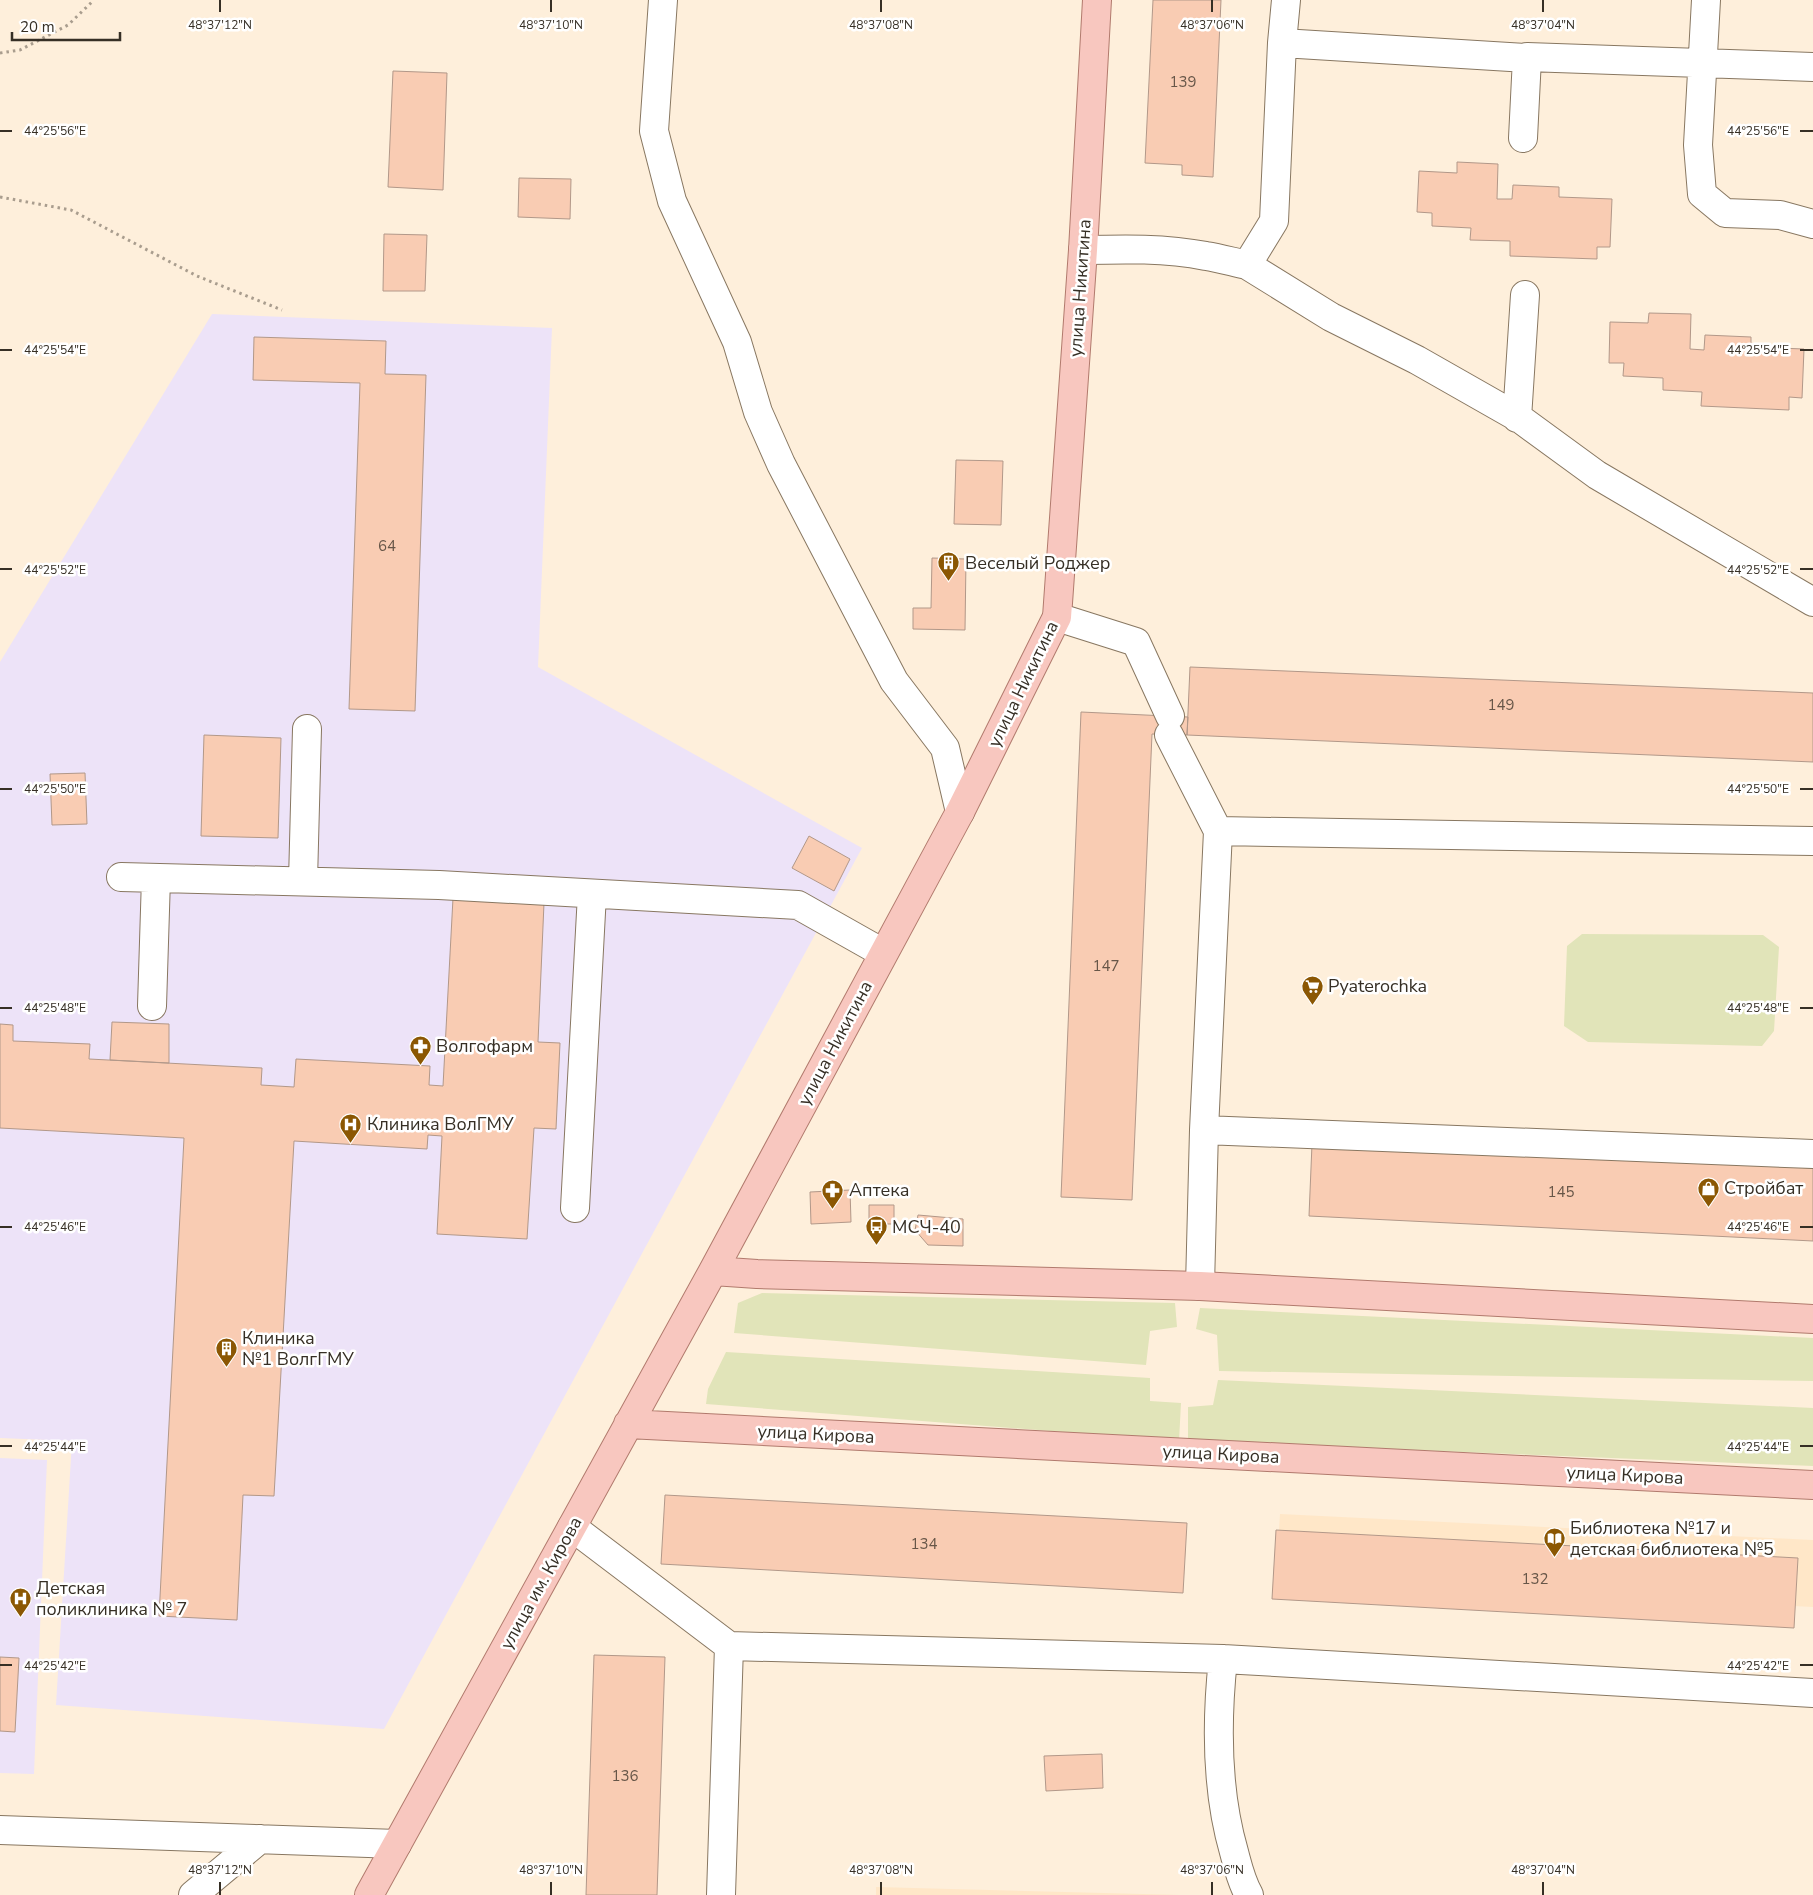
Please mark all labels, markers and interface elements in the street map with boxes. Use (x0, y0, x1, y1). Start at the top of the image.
scale bar (12, 10, 120, 42)
text: 20 m (20, 17, 55, 37)
text: 48°37'12"N (188, 17, 252, 33)
text: 48°37'10"N (519, 17, 583, 33)
text: 48°37'08"N (849, 17, 913, 33)
text: 48°37'06"N (1180, 17, 1244, 33)
text: 48°37'04"N (1511, 17, 1575, 33)
house number: 139 (1169, 72, 1197, 92)
text: 44°25'56"E (24, 123, 86, 139)
text: 44°25'56"E (1727, 123, 1789, 139)
street label: улица Никитина (1063, 218, 1097, 358)
text: 44°25'54"E (24, 342, 86, 358)
text: 44°25'54"E (1727, 342, 1789, 358)
house number: 64 (378, 536, 396, 556)
building icon: Веселый Роджер (937, 551, 961, 582)
place label: Веселый Роджер (965, 551, 1110, 575)
text: 44°25'52"E (24, 562, 86, 578)
text: 44°25'52"E (1727, 562, 1789, 578)
street label: улица Никитина (982, 617, 1064, 751)
house number: 149 (1487, 695, 1515, 715)
text: 44°25'50"E (24, 781, 86, 797)
text: 44°25'50"E (1727, 781, 1789, 797)
house number: 147 (1092, 956, 1120, 976)
supermarket icon: Pyaterochka (1300, 974, 1324, 1005)
place label: Pyaterochka (1328, 974, 1427, 998)
street label: улица Никитина (792, 977, 878, 1109)
text: 44°25'48"E (24, 1000, 86, 1016)
text: 44°25'48"E (1727, 1000, 1789, 1016)
pharmacy icon: Волгофарм (408, 1034, 432, 1065)
place label: Волгофарм (436, 1034, 533, 1058)
hospital icon: Клиника ВолГМУ (339, 1112, 363, 1143)
place label: Клиника ВолГМУ (367, 1112, 514, 1136)
shop icon: Стройбат (1696, 1176, 1720, 1207)
place label: Стройбат (1724, 1176, 1803, 1200)
pharmacy icon: Аптека (821, 1178, 845, 1209)
place label: Аптека (849, 1178, 910, 1202)
house number: 145 (1547, 1182, 1575, 1202)
bus stop icon: МСЧ-40 (864, 1215, 888, 1246)
place label: МСЧ-40 (892, 1215, 961, 1239)
text: 44°25'46"E (24, 1219, 86, 1235)
text: 44°25'46"E (1727, 1219, 1789, 1235)
place label: Клиника №1 ВолгГМУ (242, 1326, 354, 1371)
building icon: Клиника №1 ВолгГМУ (214, 1336, 238, 1367)
street label: улица Кирова (757, 1419, 875, 1449)
text: 44°25'44"E (24, 1439, 86, 1455)
street label: улица Кирова (1162, 1439, 1280, 1469)
text: 44°25'44"E (1727, 1439, 1789, 1455)
street label: улица Кирова (1566, 1460, 1684, 1490)
street label: улица им. Кирова (495, 1512, 587, 1654)
place label: Библиотека №17 и детская библиотека №5 (1570, 1516, 1774, 1561)
library icon: Библиотека №17 и детская библиотека №5 (1542, 1526, 1566, 1557)
house number: 134 (910, 1534, 938, 1554)
house number: 132 (1521, 1569, 1549, 1589)
place label: Детская поликлиника № 7 (36, 1576, 187, 1621)
hospital icon: Детская поликлиника № 7 (8, 1586, 32, 1617)
text: 44°25'42"E (24, 1658, 86, 1674)
text: 44°25'42"E (1727, 1658, 1789, 1674)
house number: 136 (611, 1766, 639, 1786)
text: 48°37'12"N (188, 1862, 252, 1878)
text: 48°37'10"N (519, 1862, 583, 1878)
text: 48°37'08"N (849, 1862, 913, 1878)
text: 48°37'06"N (1180, 1862, 1244, 1878)
text: 48°37'04"N (1511, 1862, 1575, 1878)

